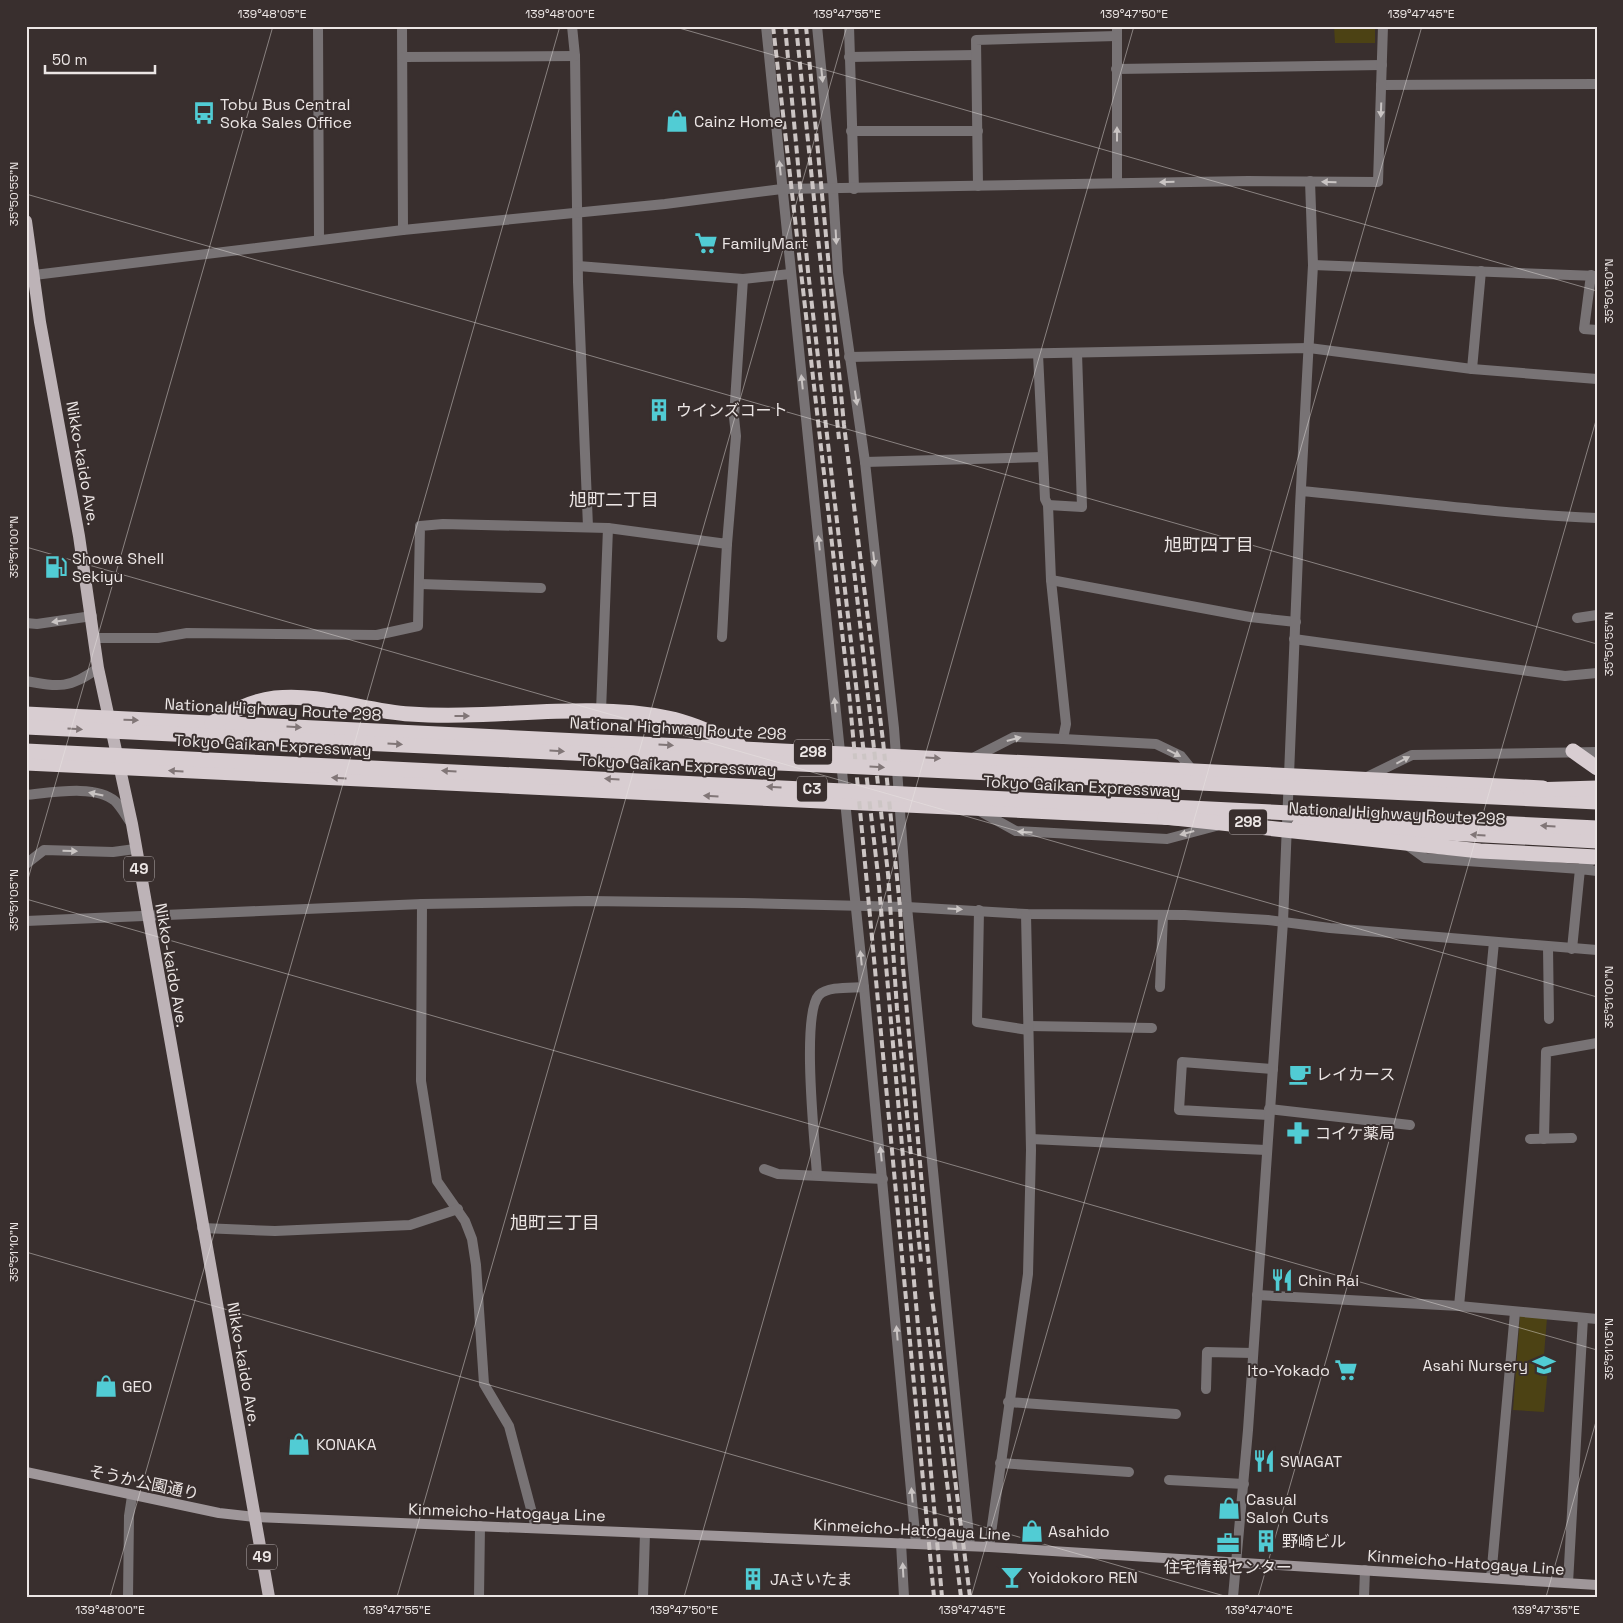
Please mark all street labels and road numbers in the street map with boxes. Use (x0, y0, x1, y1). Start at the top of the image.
street label: Nikko-kaido Ave. (61, 399, 104, 527)
street label: National Highway Route 298 (164, 693, 382, 726)
street label: National Highway Route 298 (569, 712, 787, 745)
street label: Tokyo Gaikan Expressway (174, 730, 372, 761)
road number: 298 (794, 740, 832, 764)
street label: Tokyo Gaikan Expressway (579, 750, 777, 781)
street label: Tokyo Gaikan Expressway (983, 771, 1181, 802)
road number: C3 (797, 776, 827, 802)
street label: National Highway Route 298 (1288, 797, 1506, 830)
road number: 298 (1229, 810, 1267, 834)
road number: 49 (124, 856, 154, 882)
street label: Nikko-kaido Ave. (150, 901, 193, 1029)
street label: Nikko-kaido Ave. (222, 1300, 265, 1428)
street label: そうか公園通り (87, 1461, 201, 1504)
street label: Kinmeicho-Hatogaya Line (408, 1499, 606, 1526)
street label: Kinmeicho-Hatogaya Line (813, 1514, 1011, 1545)
road number: 49 (247, 1544, 277, 1570)
street label: Kinmeicho-Hatogaya Line (1367, 1545, 1565, 1580)

